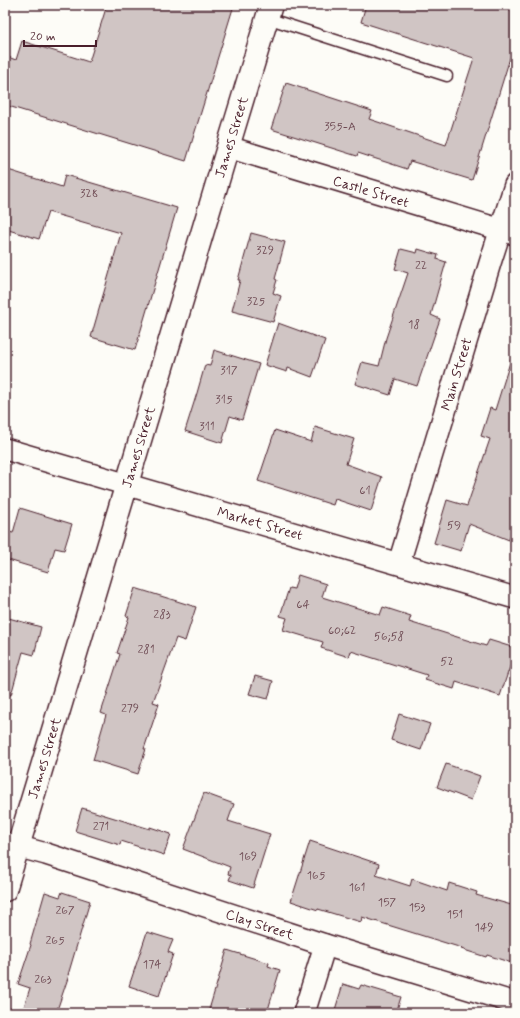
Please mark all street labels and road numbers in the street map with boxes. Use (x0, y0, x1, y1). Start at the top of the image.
street label: James Street (211, 94, 253, 180)
street label: Castle Street (330, 172, 411, 212)
street label: Main Street (437, 335, 477, 413)
street label: James Street (118, 404, 160, 490)
street label: Market Street (215, 503, 305, 545)
street label: James Street (24, 715, 66, 801)
street label: Clay Street (223, 905, 297, 945)

